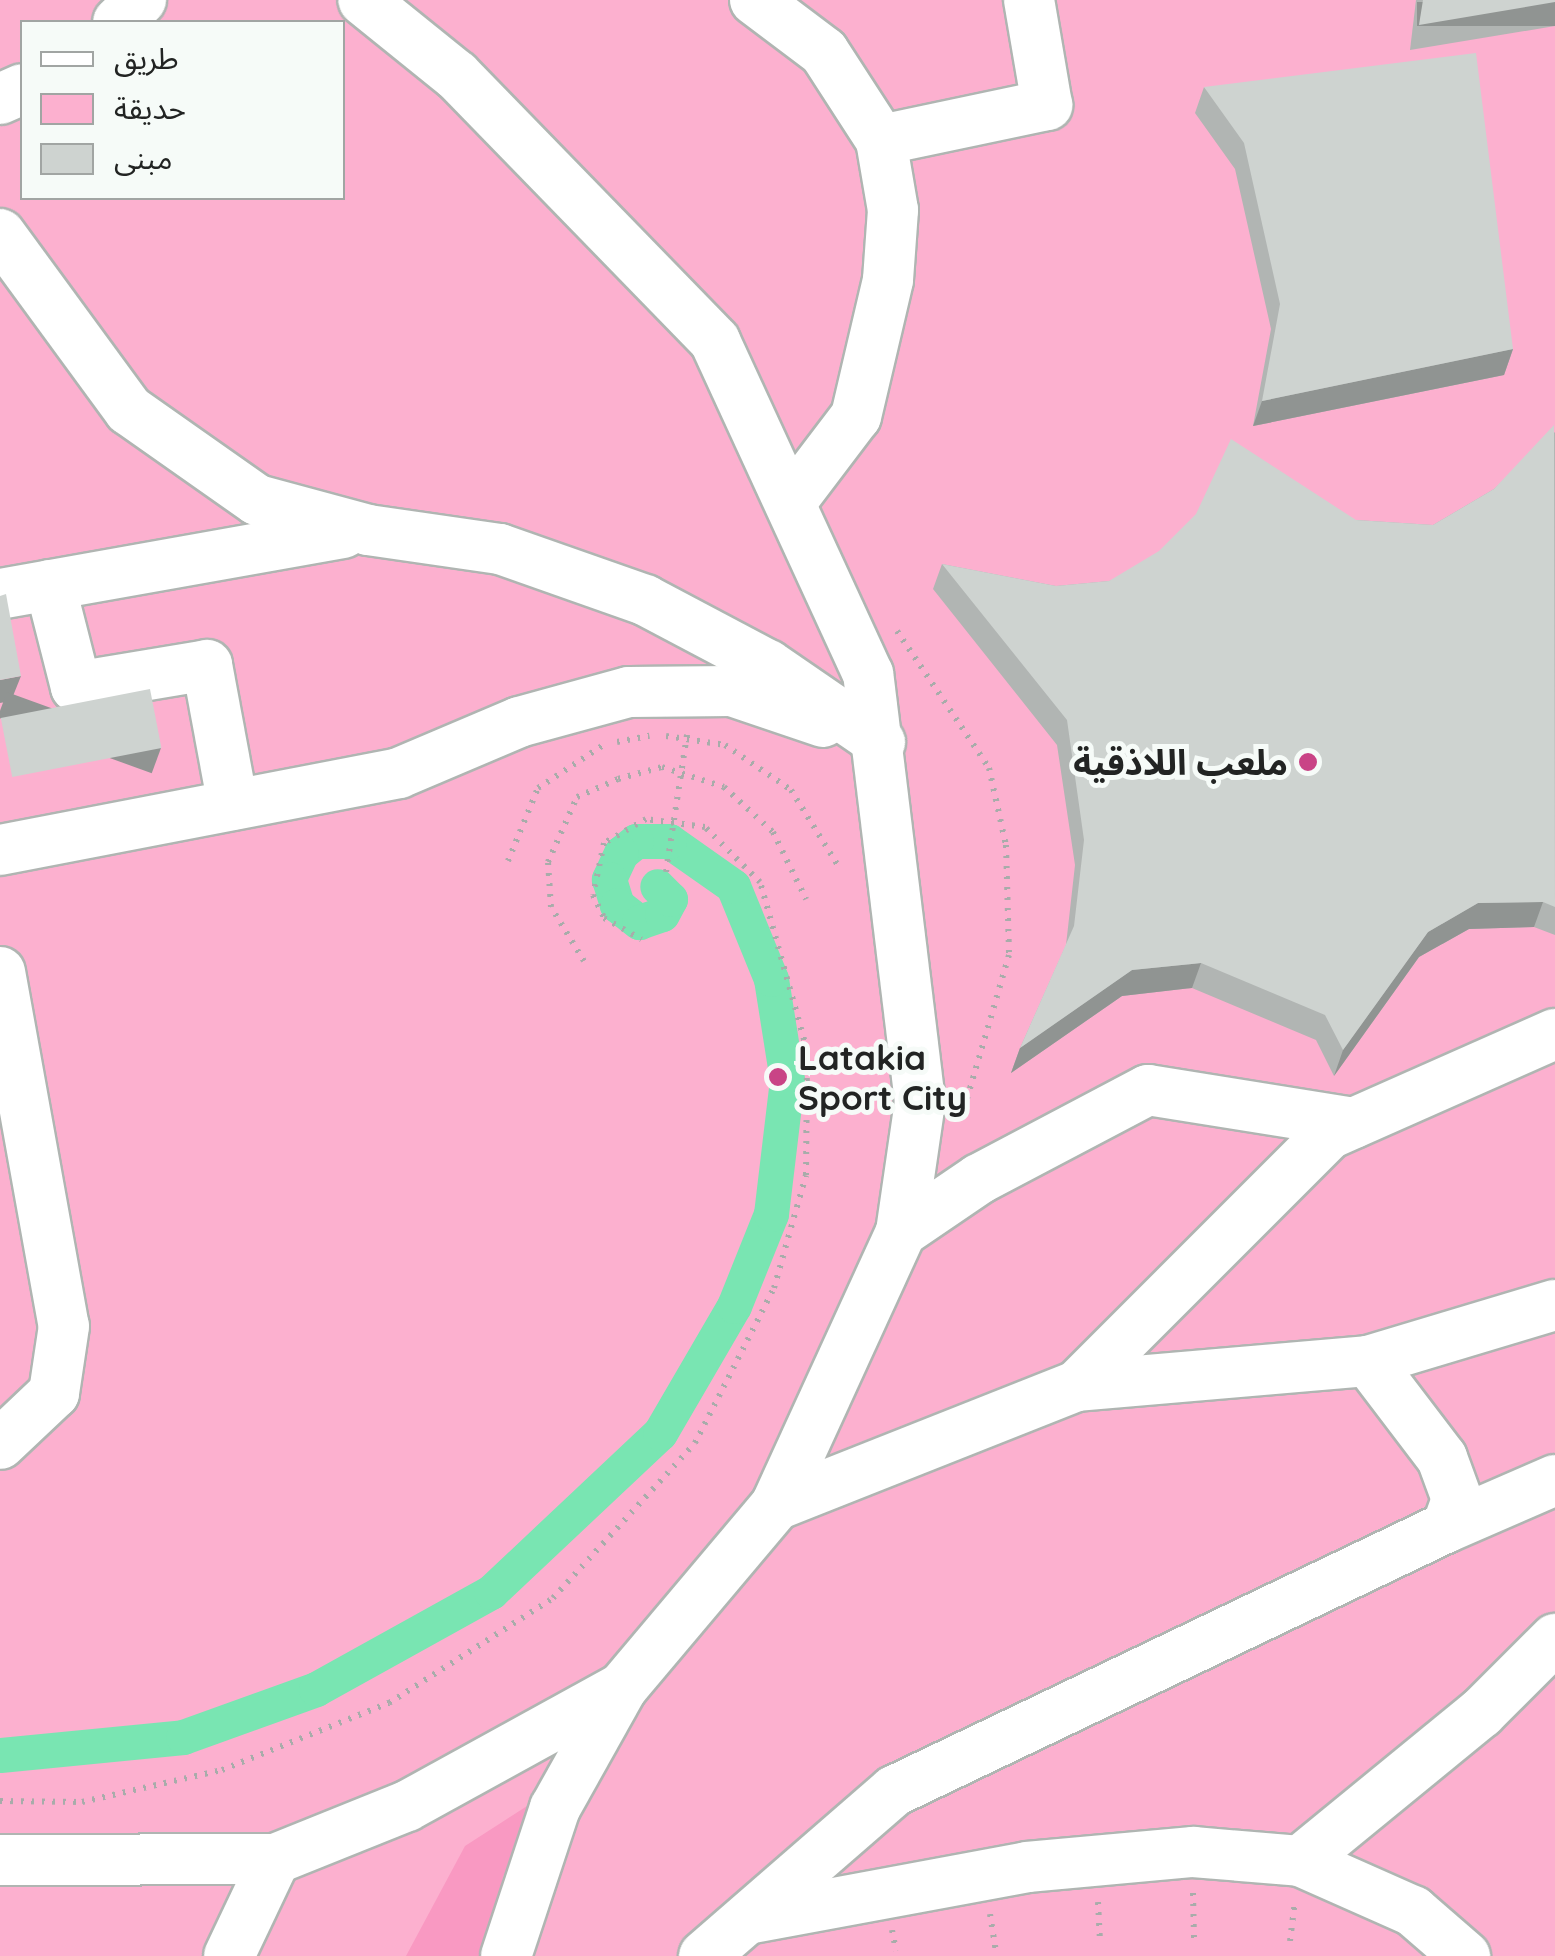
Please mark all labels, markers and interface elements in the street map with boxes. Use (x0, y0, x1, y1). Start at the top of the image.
legend (20, 20, 345, 200)
text: طريق (114, 39, 179, 77)
text: حديقة (114, 89, 186, 127)
text: مبنى (114, 139, 172, 177)
place label: ملعب اللاذقية (1073, 741, 1288, 783)
marker: ملعب اللاذقية (1297, 751, 1319, 773)
place label: Latakia Sport City (798, 1036, 967, 1118)
marker: Latakia Sport City (767, 1066, 789, 1088)

